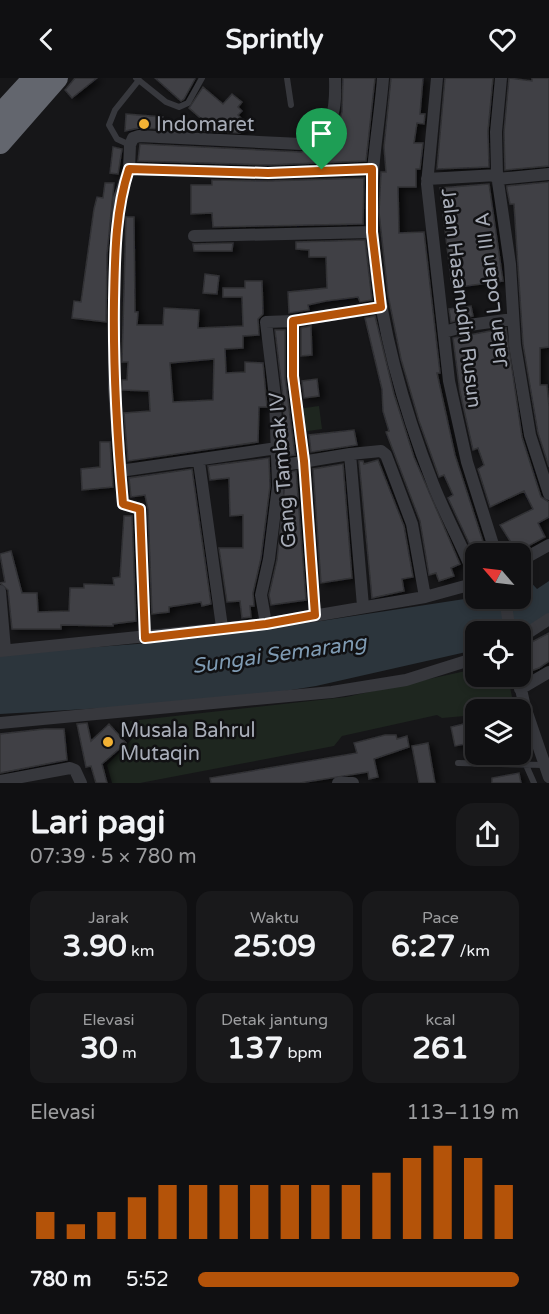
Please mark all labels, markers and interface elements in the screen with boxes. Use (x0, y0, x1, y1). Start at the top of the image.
icon: back (30, 23, 63, 56)
text: Sprintly (225, 23, 324, 56)
icon: heart (486, 23, 519, 56)
pin (296, 108, 347, 170)
place label: Indomaret (156, 113, 255, 137)
marker: Indomaret (137, 117, 151, 131)
icon: arrive (305, 117, 338, 150)
street label: Jalan Hasanudin Rusun (436, 187, 486, 409)
street label: Jalan Lodan III A (471, 211, 513, 369)
street label: Gang Tambak IV (264, 391, 302, 549)
north arrow (465, 543, 531, 609)
map controls (465, 543, 531, 765)
button: locate (465, 621, 531, 687)
water label: Sungai Semarang (190, 630, 370, 679)
button: layers (465, 699, 531, 765)
place label: Musala Bahrul Mutaqin (120, 719, 256, 766)
marker: Musala Bahrul Mutaqin (101, 735, 115, 749)
text: Lari pagi (30, 803, 165, 842)
button: share (456, 803, 519, 866)
text: 07:39 · 5 × 780 m (30, 845, 197, 869)
text: Jarak (88, 908, 129, 928)
text: Waktu (250, 908, 299, 928)
text: Pace (422, 908, 459, 928)
text: 3.90 (63, 928, 127, 965)
text: 25:09 (233, 928, 316, 965)
text: 6:27 (391, 928, 455, 965)
text: km (127, 941, 154, 961)
text: /km (455, 941, 490, 961)
text: Elevasi (82, 1010, 135, 1030)
text: Detak jantung (221, 1010, 328, 1030)
text: kcal (425, 1010, 456, 1030)
text: 30 (80, 1030, 118, 1067)
text: 137 (227, 1030, 283, 1067)
text: 261 (412, 1030, 469, 1067)
text: m (118, 1043, 137, 1063)
text: bpm (283, 1043, 322, 1063)
text: Elevasi (30, 1101, 95, 1125)
text: 113–119 m (406, 1101, 519, 1125)
text: 780 m (30, 1268, 91, 1292)
text: 5:52 (126, 1268, 169, 1292)

